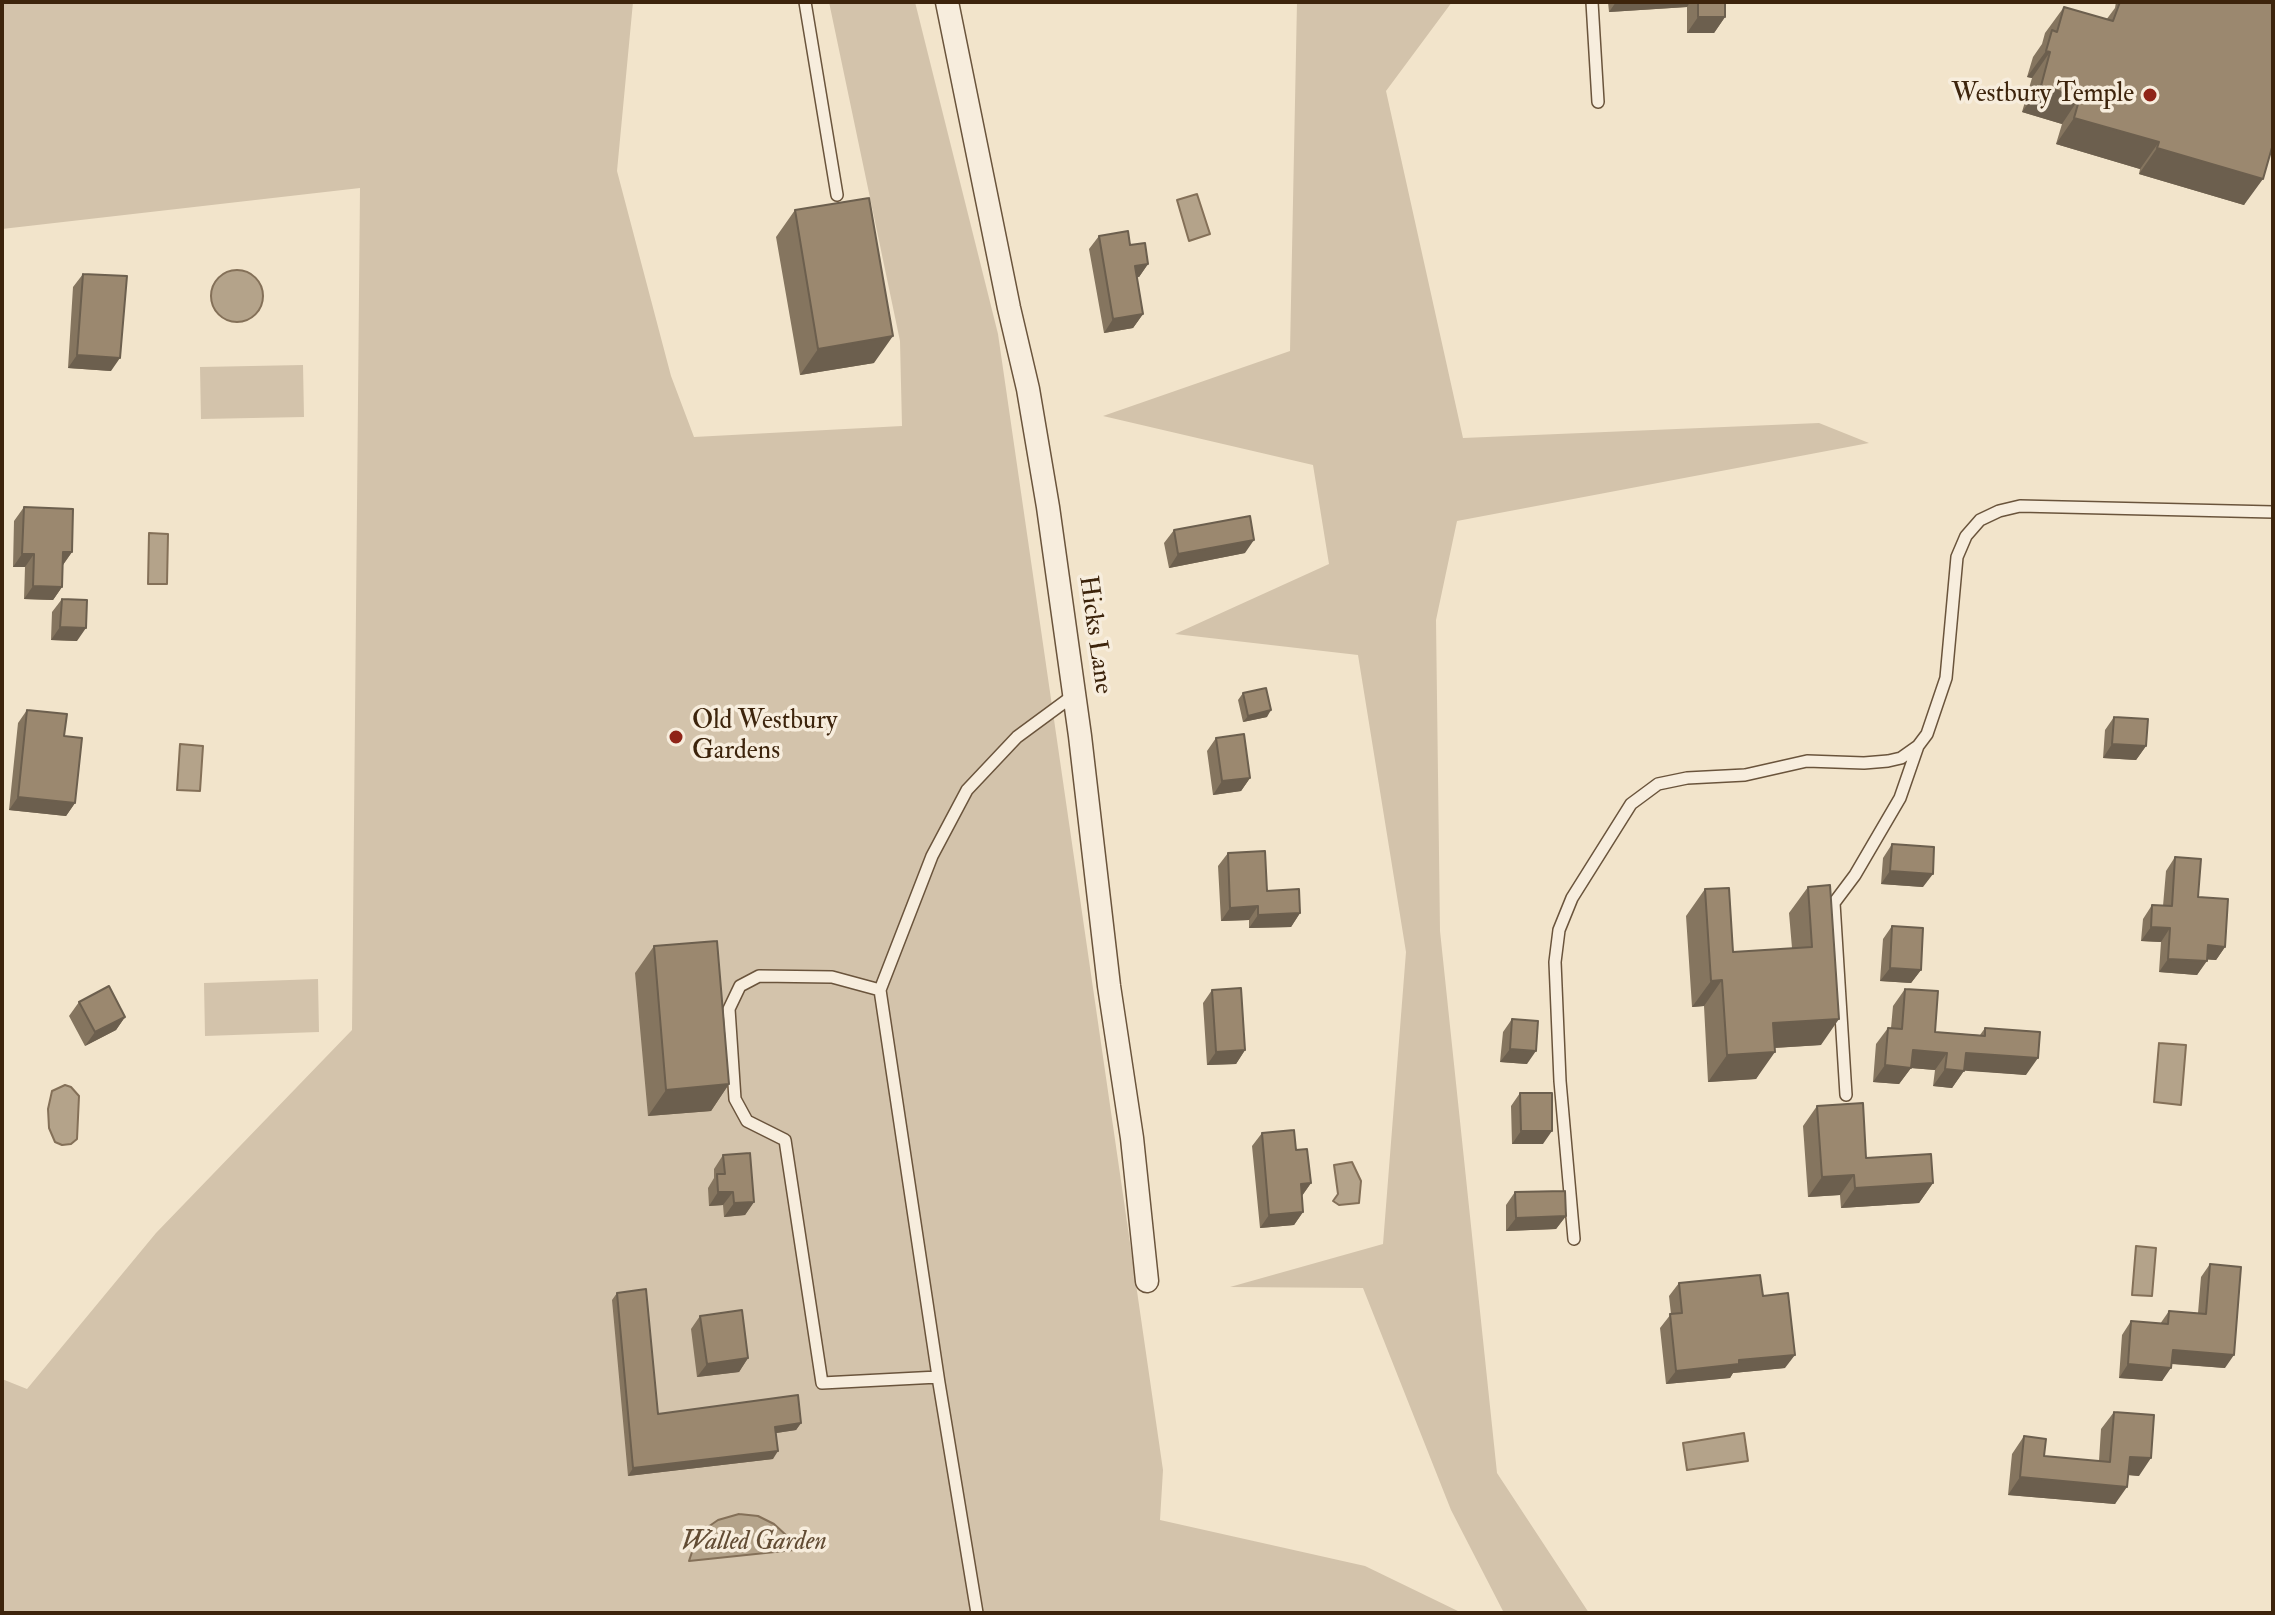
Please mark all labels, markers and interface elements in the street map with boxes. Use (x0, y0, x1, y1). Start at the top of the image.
place label: Westbury Temple (1952, 79, 2134, 111)
marker: Westbury Temple (2141, 86, 2159, 104)
street label: Hicks Lane (1070, 574, 1118, 696)
place label: Old Westbury Gardens (692, 706, 837, 768)
marker: Old Westbury Gardens (667, 728, 685, 746)
park label: Walled Garden (681, 1527, 827, 1559)

